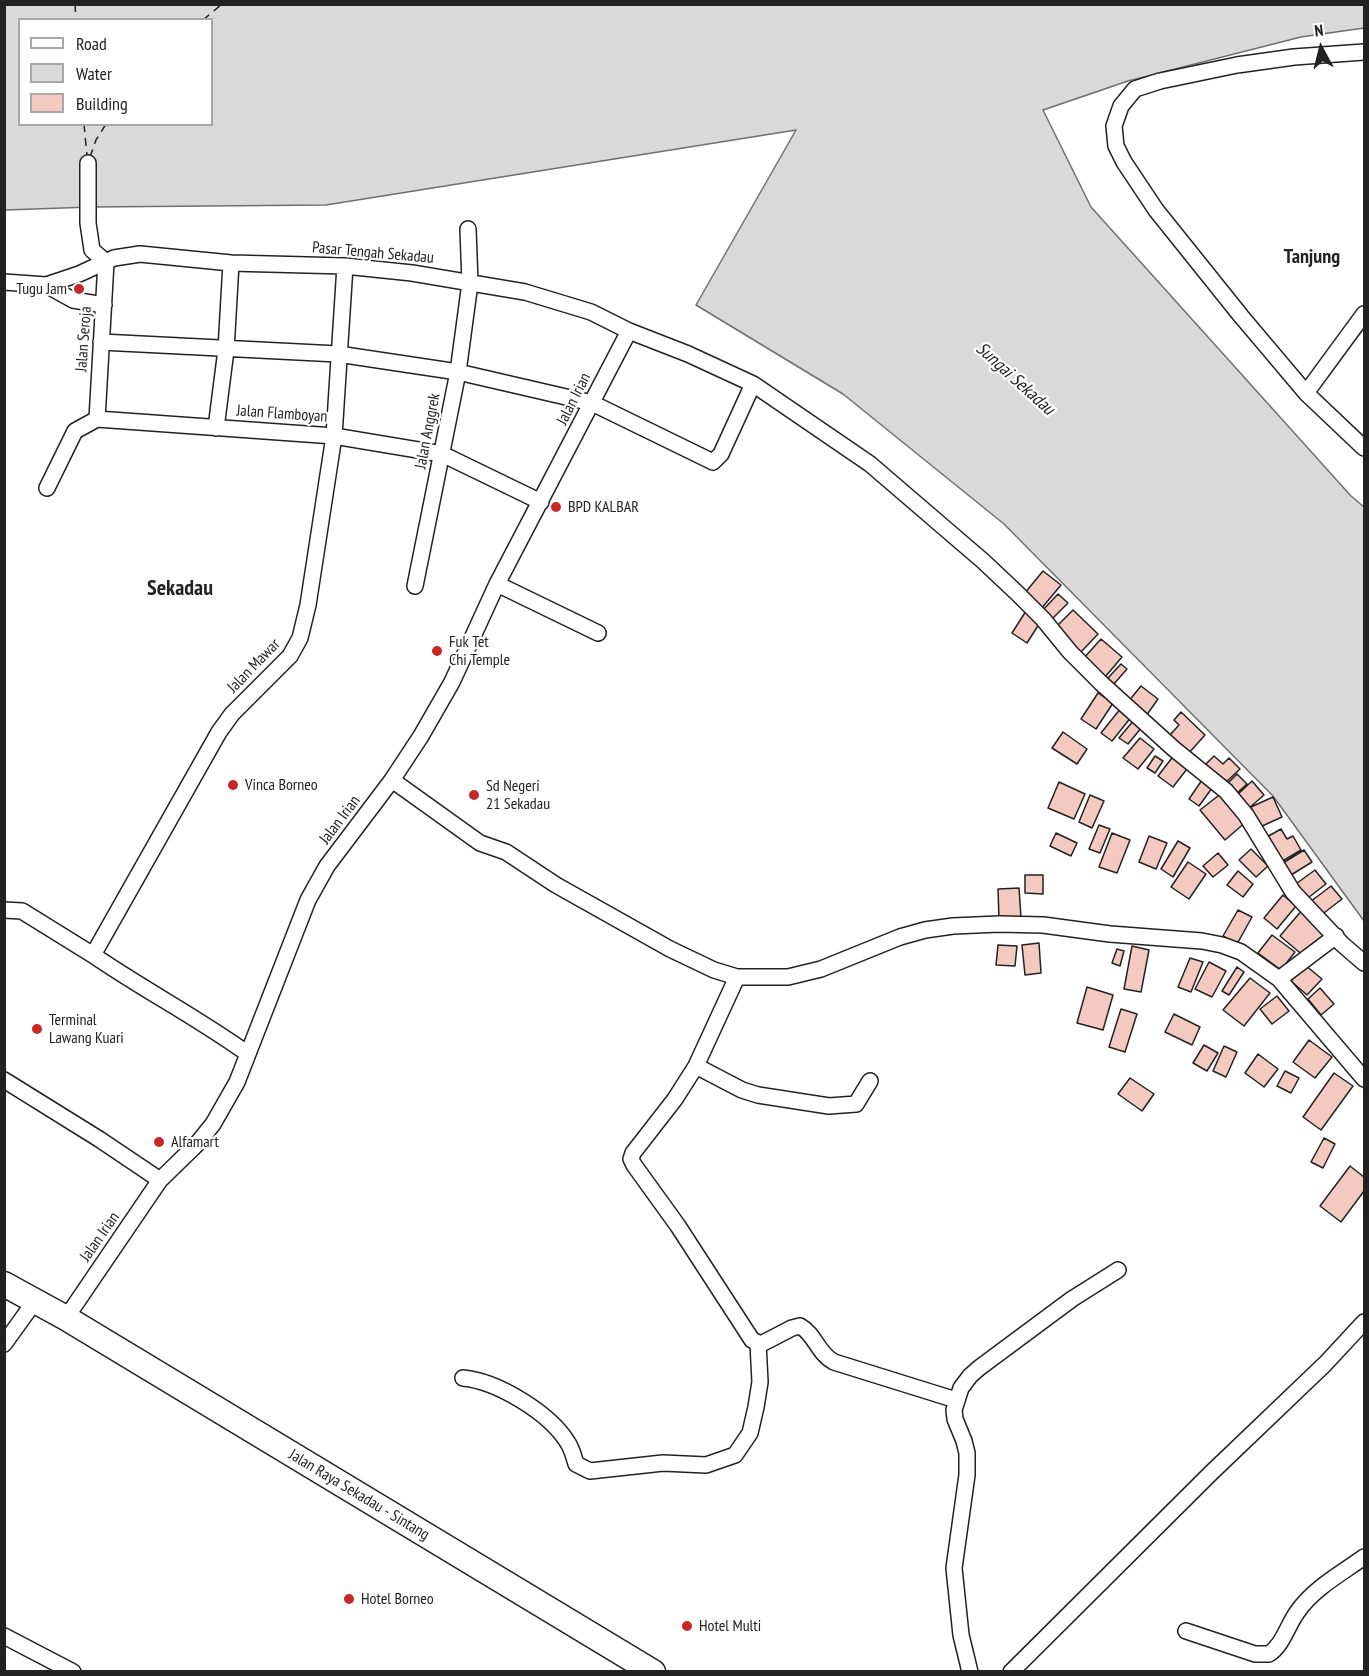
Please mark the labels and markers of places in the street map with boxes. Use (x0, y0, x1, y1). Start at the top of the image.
place label: Tugu Jam (16, 279, 67, 299)
marker: Tugu Jam (72, 282, 86, 296)
place label: BPD KALBAR (568, 497, 639, 517)
marker: BPD KALBAR (549, 500, 563, 514)
place label: Fuk Tet Chi Temple (449, 632, 510, 670)
marker: Fuk Tet Chi Temple (430, 644, 444, 658)
place label: Vinca Borneo (245, 775, 318, 795)
place label: Sd Negeri 21 Sekadau (486, 776, 550, 814)
marker: Vinca Borneo (226, 778, 240, 792)
marker: Sd Negeri 21 Sekadau (467, 788, 481, 802)
place label: Terminal Lawang Kuari (49, 1010, 124, 1048)
marker: Terminal Lawang Kuari (30, 1022, 44, 1036)
place label: Alfamart (171, 1132, 219, 1152)
marker: Alfamart (152, 1135, 166, 1149)
place label: Hotel Borneo (361, 1589, 434, 1609)
marker: Hotel Borneo (342, 1592, 356, 1606)
place label: Hotel Multi (699, 1616, 761, 1636)
marker: Hotel Multi (680, 1619, 694, 1633)

